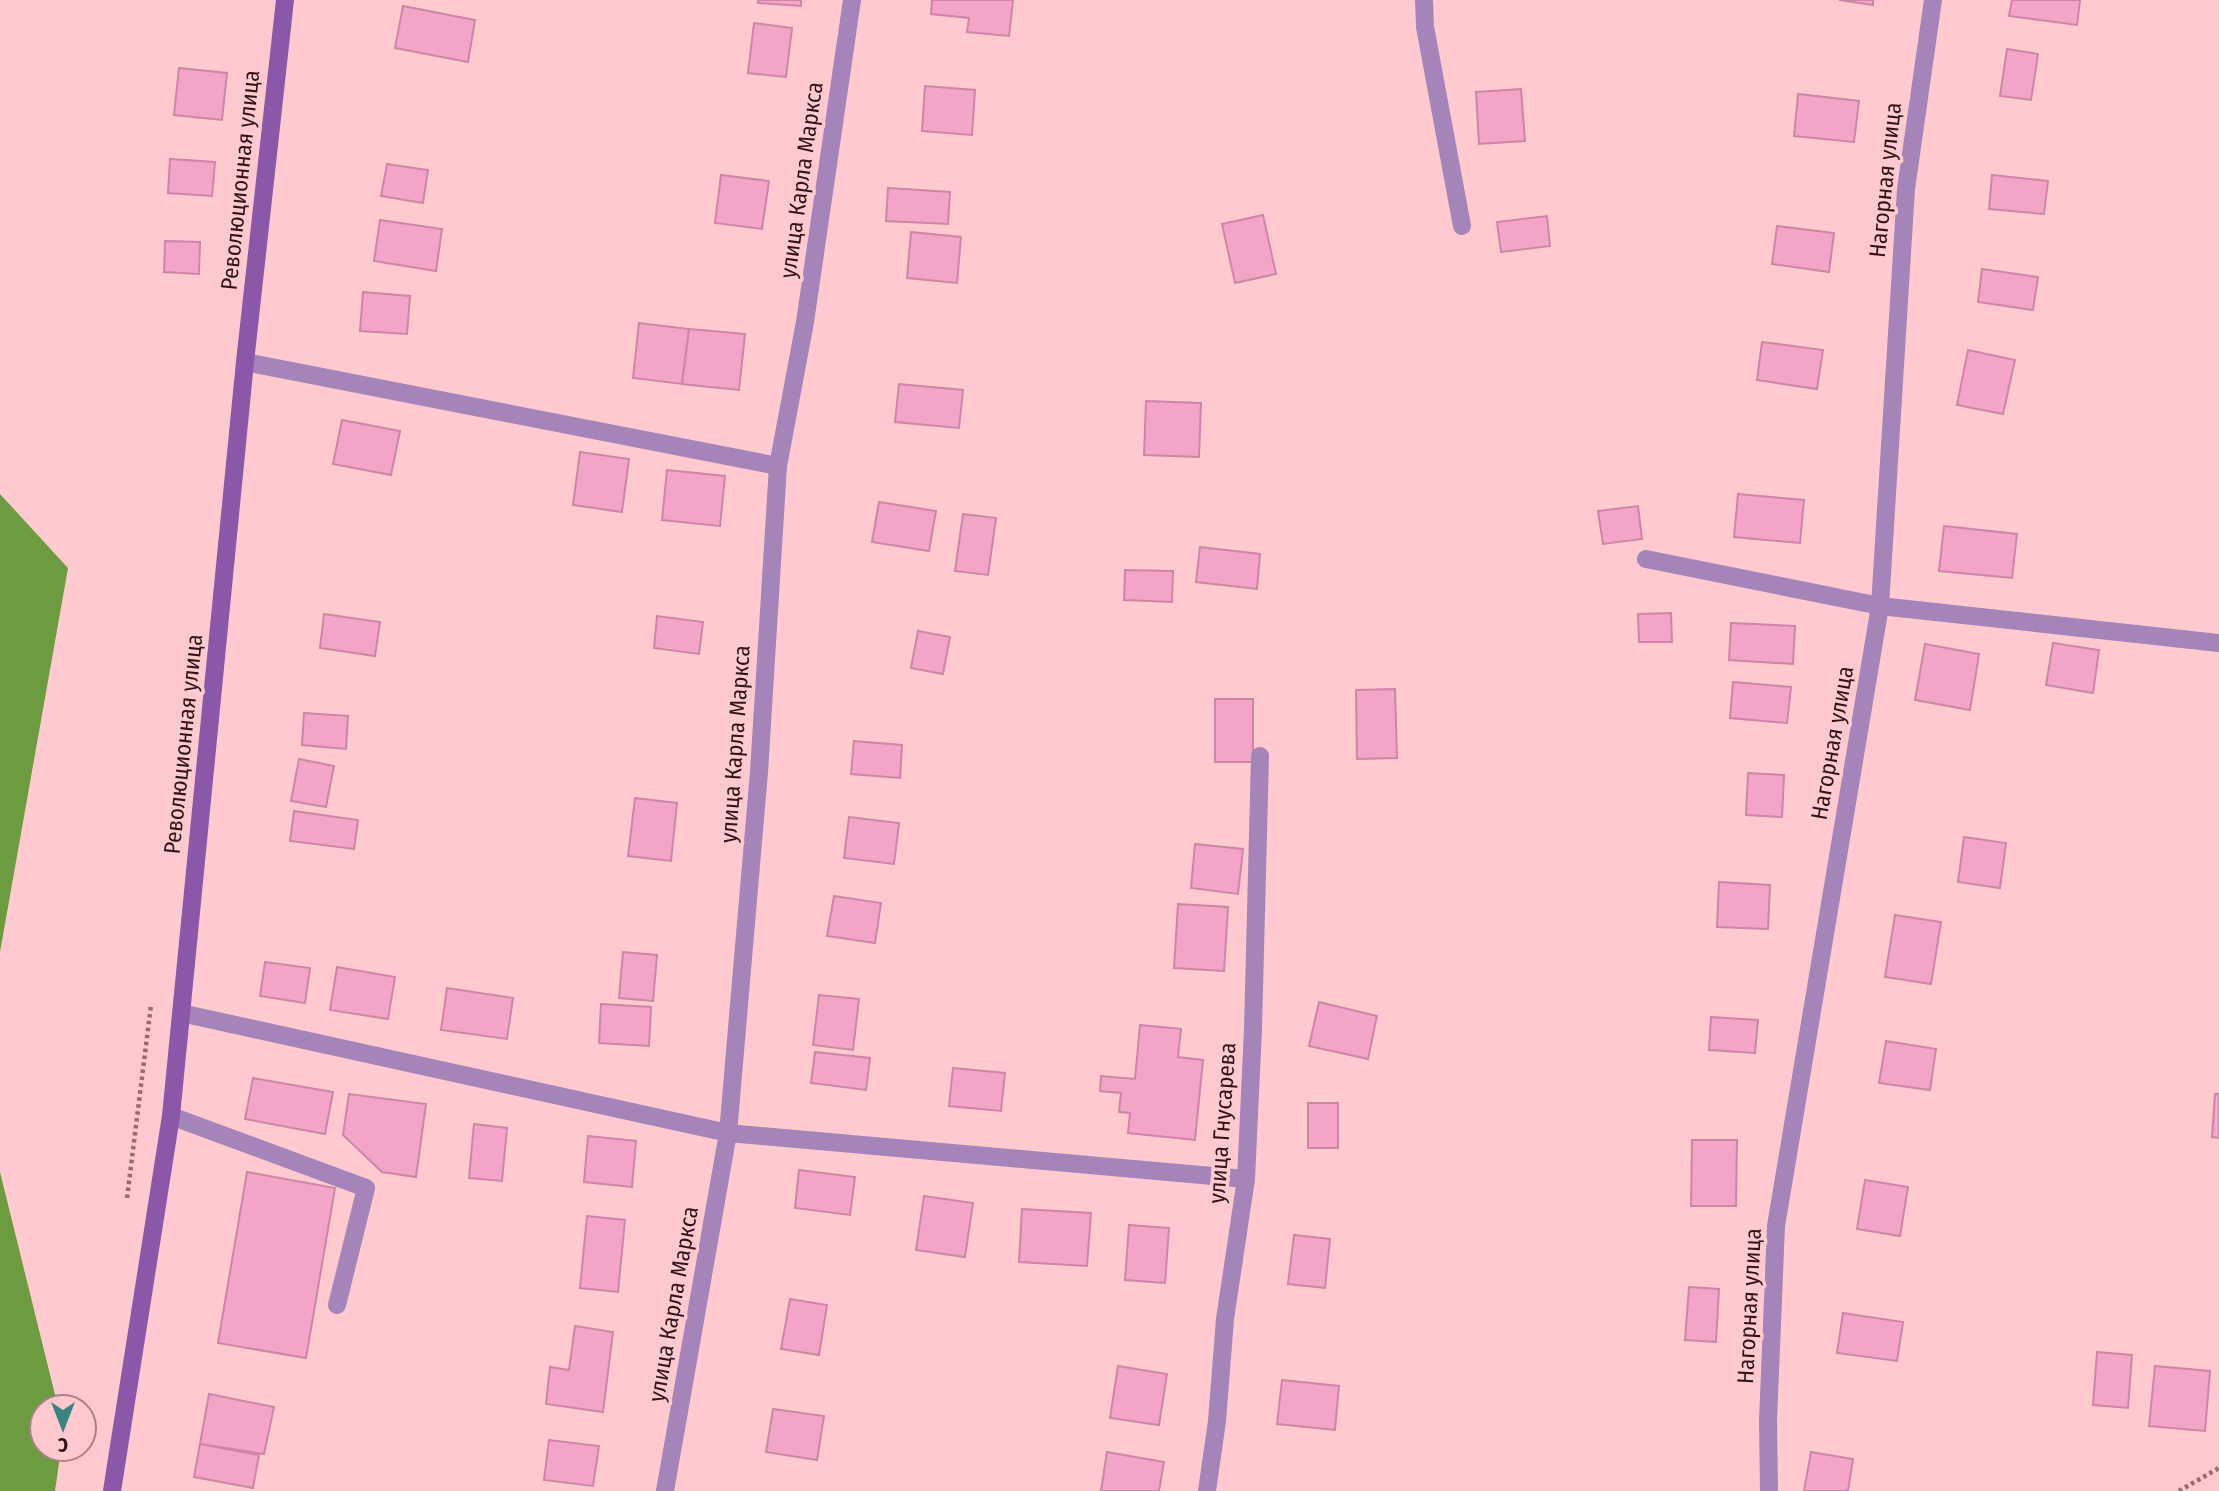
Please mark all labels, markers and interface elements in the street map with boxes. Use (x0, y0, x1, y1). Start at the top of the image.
street label: Революционная улица (215, 69, 265, 291)
street label: улица Карла Маркса (773, 80, 829, 280)
street label: Нагорная улица (1863, 101, 1907, 259)
street label: Революционная улица (158, 633, 208, 855)
street label: улица Карла Маркса (714, 644, 756, 844)
street label: Нагорная улица (1805, 664, 1859, 822)
street label: улица Гнусарева (1202, 1042, 1242, 1204)
street label: улица Карла Маркса (642, 1204, 704, 1404)
street label: Нагорная улица (1731, 1227, 1767, 1385)
north arrow (28, 1393, 98, 1463)
text: С (58, 1433, 68, 1456)

